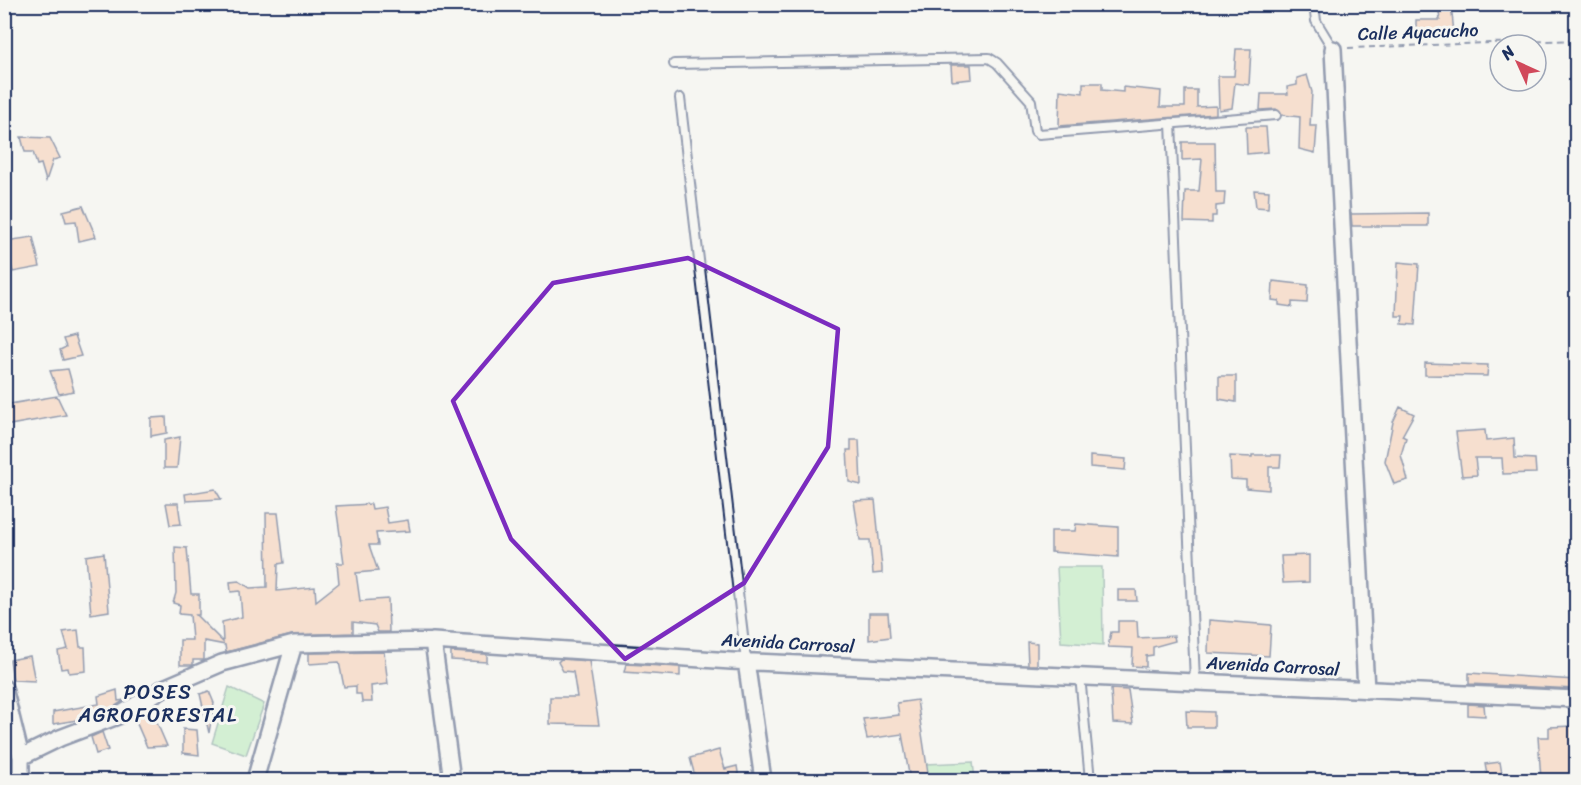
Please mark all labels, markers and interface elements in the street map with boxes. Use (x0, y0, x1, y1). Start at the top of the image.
street label: Calle Ayacucho (1357, 14, 1479, 50)
north arrow (1488, 33, 1548, 93)
text: N (1493, 38, 1523, 68)
street label: Avenida Carrosal (720, 623, 856, 663)
street label: Avenida Carrosal (1205, 646, 1341, 686)
district label: POSES AGROFORESTAL (77, 675, 238, 733)

